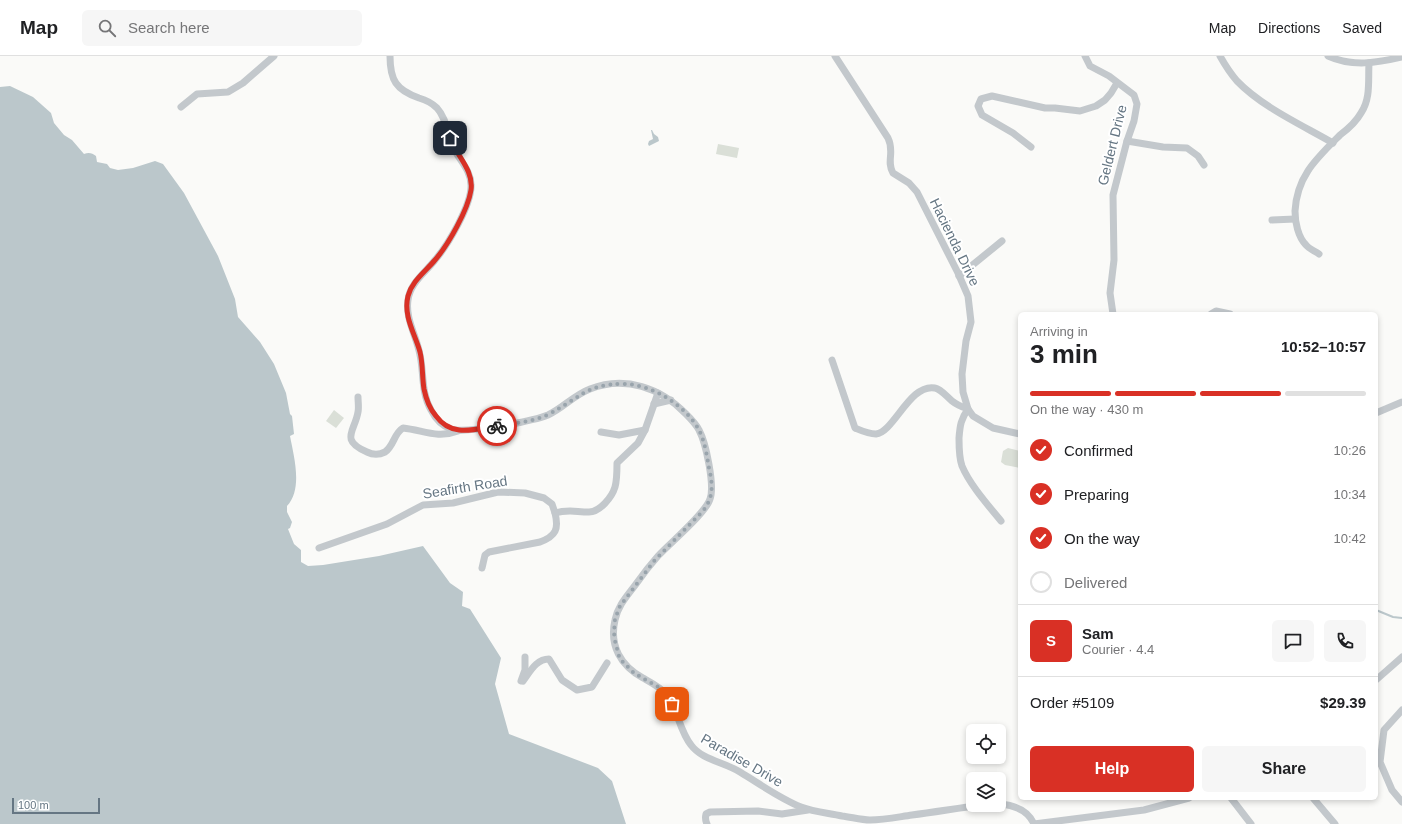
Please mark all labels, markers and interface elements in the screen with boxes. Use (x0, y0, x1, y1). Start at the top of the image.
search box (82, 10, 362, 46)
text: Map (20, 17, 58, 38)
icon: search (96, 17, 118, 39)
text: Search here (128, 19, 210, 36)
text: Map (1209, 20, 1236, 36)
text: Directions (1258, 20, 1320, 36)
text: Saved (1342, 20, 1382, 36)
street label: Geldert Drive (1094, 103, 1130, 187)
pin (433, 121, 467, 155)
icon: home (439, 127, 461, 149)
street label: Hacienda Drive (927, 195, 983, 289)
text: Arriving in (1030, 324, 1088, 339)
text: 10:52–10:57 (1281, 338, 1366, 355)
text: 3 min (1030, 339, 1098, 369)
text: On the way · 430 m (1030, 402, 1143, 417)
courier (477, 406, 517, 446)
icon: bike (486, 415, 508, 437)
icon: check (1030, 439, 1052, 461)
text: Confirmed (1064, 442, 1133, 459)
text: 10:26 (1333, 443, 1366, 458)
street label: Seafirth Road (421, 472, 509, 502)
icon: check (1030, 483, 1052, 505)
text: Preparing (1064, 486, 1129, 503)
text: 10:34 (1333, 487, 1366, 502)
icon: check (1030, 527, 1052, 549)
text: On the way (1064, 530, 1140, 547)
text: 10:42 (1333, 531, 1366, 546)
text: Delivered (1064, 574, 1127, 591)
button: chat (1272, 620, 1314, 662)
button: phone (1324, 620, 1366, 662)
text: Sam (1082, 625, 1114, 642)
text: S (1046, 632, 1056, 649)
text: Courier · 4.4 (1082, 642, 1154, 657)
pin (655, 687, 689, 721)
icon: bag (661, 693, 683, 715)
text: Order #5109 (1030, 694, 1114, 711)
text: $29.39 (1320, 694, 1366, 711)
map controls (966, 724, 1006, 812)
button: locate (966, 724, 1006, 764)
street label: Paradise Drive (698, 730, 786, 790)
button: Help (1030, 746, 1194, 792)
button: Share (1202, 746, 1366, 792)
button: layers (966, 772, 1006, 812)
scale bar (12, 796, 100, 815)
text: 100 m (18, 799, 49, 811)

